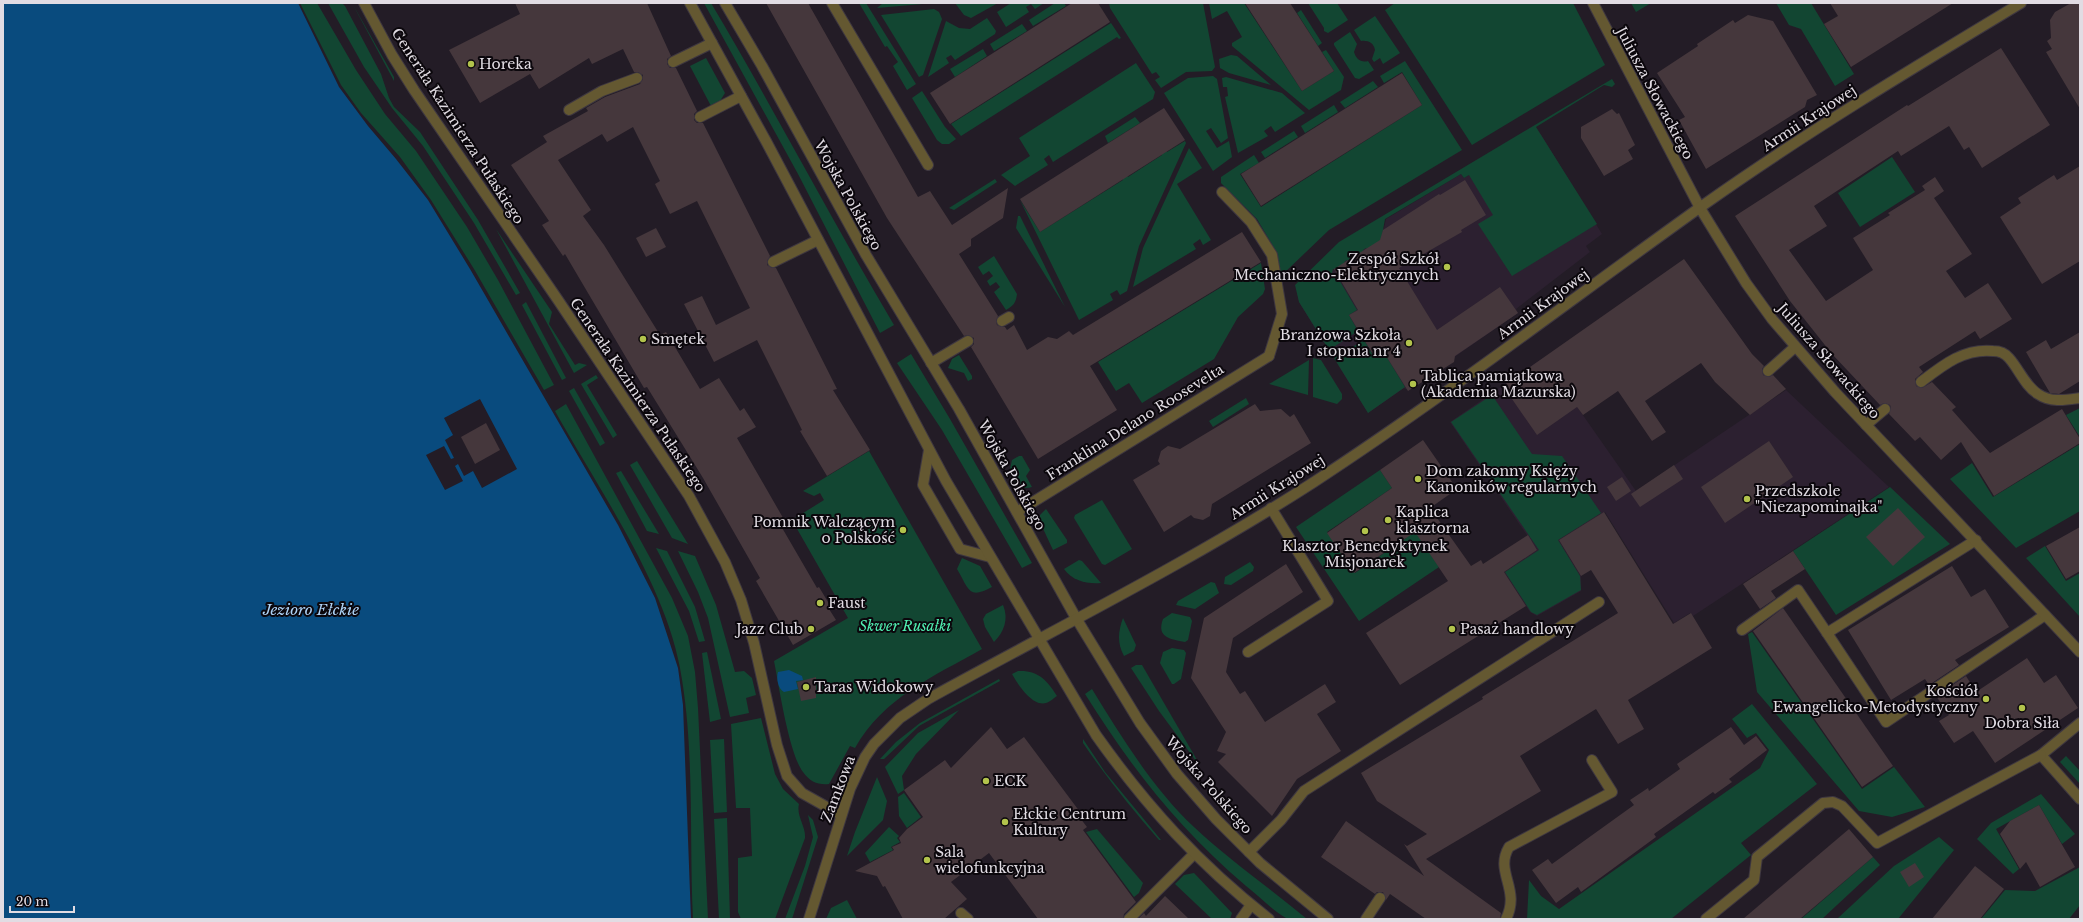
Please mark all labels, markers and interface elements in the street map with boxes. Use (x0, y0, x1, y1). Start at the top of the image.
street label: Juliusza Słowackiego (1611, 22, 1698, 162)
street label: Generała Kazimierza Pułaskiego (388, 25, 528, 227)
place label: Horeka (479, 55, 532, 73)
marker: Horeka (466, 59, 476, 69)
street label: Armii Krajowej (1758, 81, 1859, 156)
street label: Wojska Polskiego (810, 136, 886, 253)
place label: Zespół Szkół Mechaniczno-Elektrycznych (1234, 250, 1439, 284)
marker: Zespół Szkół Mechaniczno-Elektrycznych (1442, 262, 1452, 272)
street label: Armii Krajowej (1493, 265, 1592, 344)
street label: Generała Kazimierza Pułaskiego (566, 295, 710, 495)
street label: Juliusza Słowackiego (1773, 298, 1884, 423)
place label: Branżowa Szkoła I stopnia nr 4 (1280, 326, 1401, 360)
place label: Smętek (651, 330, 705, 348)
marker: Smętek (638, 334, 648, 344)
marker: Branżowa Szkoła I stopnia nr 4 (1404, 338, 1414, 348)
street label: Franklina Delano Roosevelta (1043, 360, 1227, 484)
place label: Tablica pamiątkowa (Akademia Mazurska) (1421, 367, 1576, 401)
marker: Tablica pamiątkowa (Akademia Mazurska) (1408, 379, 1418, 389)
street label: Wojska Polskiego (974, 416, 1050, 533)
street label: Armii Krajowej (1225, 451, 1328, 524)
place label: Dom zakonny Księży Kanoników regularnych (1426, 462, 1597, 496)
marker: Dom zakonny Księży Kanoników regularnych (1413, 474, 1423, 484)
place label: Przedszkole "Niezapominajka" (1755, 482, 1882, 516)
marker: Przedszkole "Niezapominajka" (1742, 494, 1752, 504)
place label: Kaplica klasztorna (1396, 503, 1470, 537)
place label: Pomnik Walczącym o Polskość (753, 513, 895, 547)
marker: Kaplica klasztorna (1383, 515, 1393, 525)
marker: Pomnik Walczącym o Polskość (898, 525, 908, 535)
marker: Klasztor Benedyktynek Misjonarek (1360, 526, 1370, 536)
place label: Klasztor Benedyktynek Misjonarek (1282, 537, 1448, 571)
place label: Faust (828, 594, 866, 612)
marker: Faust (815, 598, 825, 608)
water label: Jezioro Ełckie (262, 600, 359, 619)
park label: Skwer Rusałki (859, 617, 951, 635)
place label: Jazz Club (734, 620, 803, 638)
place label: Pasaż handlowy (1460, 620, 1574, 638)
marker: Jazz Club (806, 624, 816, 634)
marker: Pasaż handlowy (1447, 624, 1457, 634)
place label: Taras Widokowy (814, 678, 933, 696)
marker: Taras Widokowy (801, 682, 811, 692)
place label: Kościół Ewangelicko-Metodystyczny (1773, 682, 1978, 716)
marker: Kościół Ewangelicko-Metodystyczny (1981, 694, 1991, 704)
marker: Dobra Siła (2017, 703, 2027, 713)
place label: Dobra Siła (1984, 714, 2060, 732)
street label: Wojska Polskiego (1161, 732, 1256, 838)
street label: Zamkowa (817, 753, 859, 825)
place label: ECK (994, 772, 1027, 790)
marker: ECK (981, 776, 991, 786)
place label: Ełckie Centrum Kultury (1013, 805, 1126, 839)
marker: Ełckie Centrum Kultury (1000, 817, 1010, 827)
place label: Sala wielofunkcyjna (935, 843, 1045, 877)
marker: Sala wielofunkcyjna (922, 855, 932, 865)
scale bar (10, 888, 74, 914)
text: 20 m (16, 894, 48, 909)

